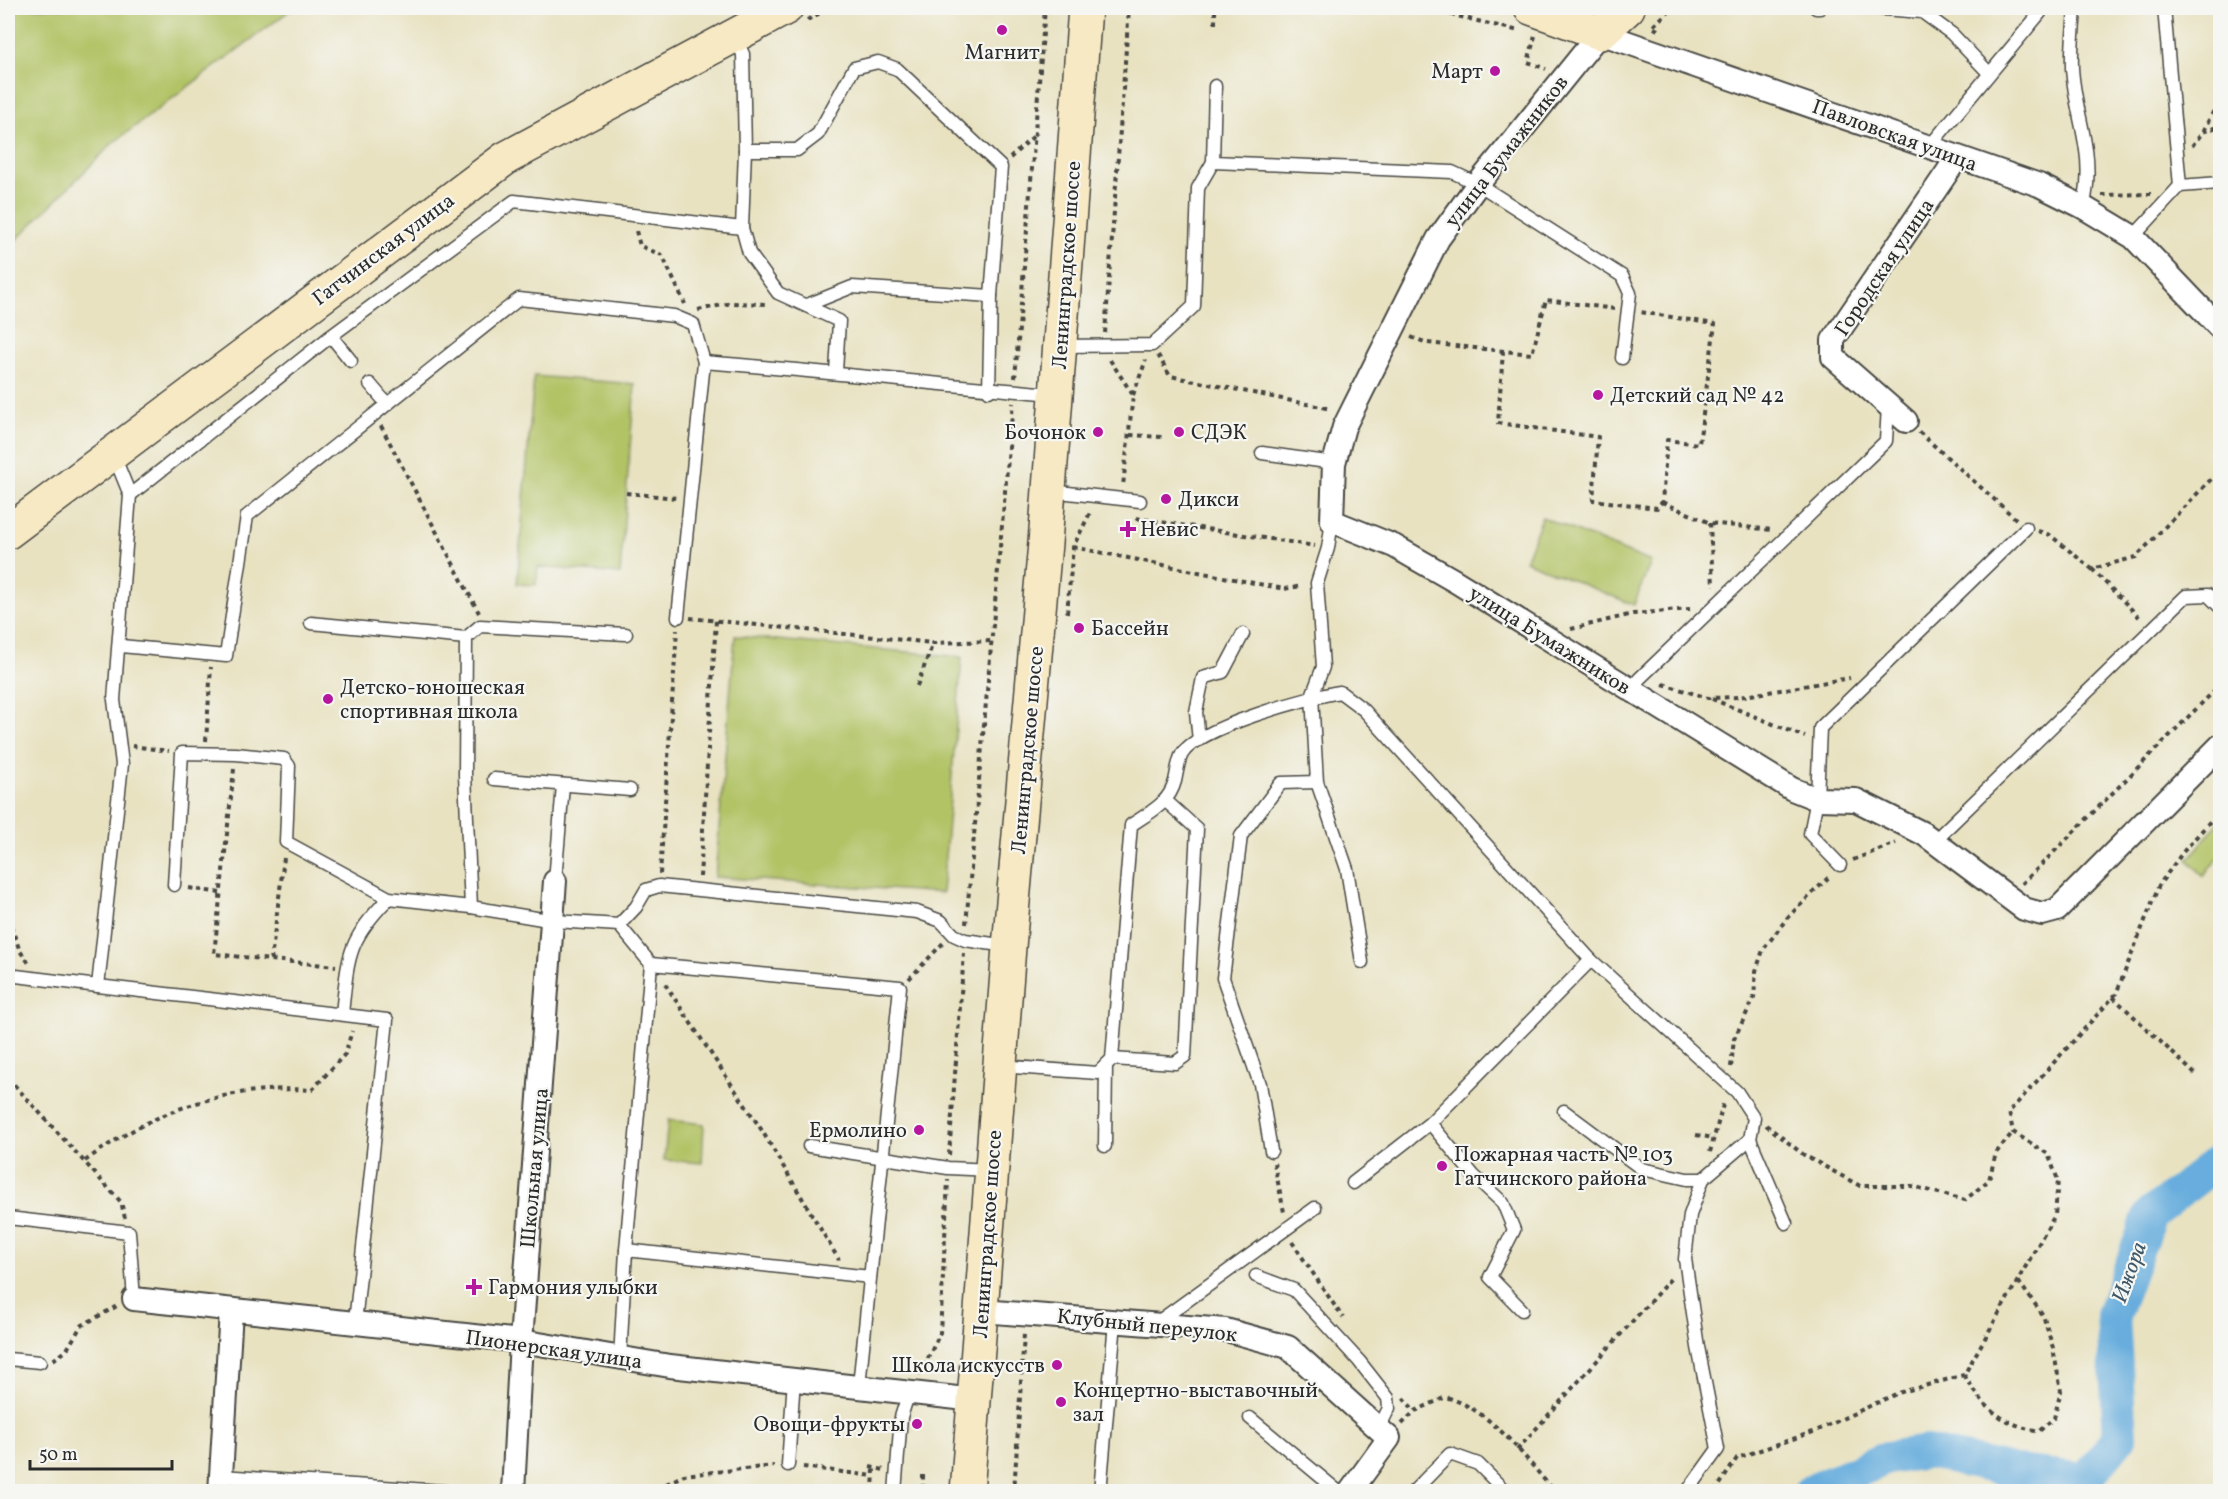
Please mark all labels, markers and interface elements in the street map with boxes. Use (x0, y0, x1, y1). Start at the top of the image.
marker: Магнит (995, 23, 1009, 37)
place label: Магнит (964, 39, 1040, 68)
place label: Март (1431, 58, 1483, 87)
marker: Март (1488, 64, 1502, 78)
street label: улица Бумажников (1438, 70, 1576, 234)
street label: Павловская улица (1808, 93, 1981, 180)
street label: Ленинградское шоссе (1046, 160, 1089, 370)
street label: Гатчинская улица (307, 187, 461, 313)
street label: Городская улица (1828, 193, 1942, 343)
place label: Детский сад № 42 (1610, 382, 1784, 411)
marker: Детский сад № 42 (1591, 388, 1605, 402)
place label: Бочонок (1004, 419, 1086, 448)
place label: СДЭК (1191, 419, 1247, 448)
marker: Бочонок (1091, 425, 1105, 439)
marker: СДЭК (1172, 425, 1186, 439)
place label: Дикси (1178, 486, 1239, 515)
marker: Дикси (1159, 492, 1173, 506)
place label: Невис (1140, 516, 1199, 545)
marker: Невис (1121, 522, 1135, 536)
street label: улица Бумажников (1463, 580, 1636, 703)
place label: Бассейн (1091, 615, 1169, 644)
marker: Бассейн (1072, 621, 1086, 635)
street label: Ленинградское шоссе (1005, 645, 1052, 856)
place label: Детско-юношеская спортивная школа (340, 674, 525, 727)
marker: Детско-юношеская спортивная школа (321, 692, 335, 706)
street label: Школьная улица (514, 1087, 557, 1250)
place label: Ермолино (809, 1117, 907, 1146)
marker: Ермолино (912, 1123, 926, 1137)
street label: Ленинградское шоссе (967, 1129, 1010, 1339)
place label: Пожарная часть № 103 Гатчинского района (1454, 1141, 1673, 1194)
marker: Пожарная часть № 103 Гатчинского района (1435, 1159, 1449, 1173)
water label: Ижора (2105, 1238, 2156, 1308)
place label: Гармония улыбки (488, 1274, 658, 1303)
marker: Гармония улыбки (465, 1278, 483, 1296)
street label: Клубный переулок (1055, 1303, 1238, 1350)
street label: Пионерская улица (463, 1324, 644, 1377)
place label: Школа искусств (891, 1352, 1045, 1381)
marker: Школа искусств (1050, 1358, 1064, 1372)
place label: Концертно-выставочный зал (1073, 1377, 1318, 1430)
marker: Концертно-выставочный зал (1054, 1395, 1068, 1409)
place label: Овощи-фрукты (754, 1411, 905, 1440)
marker: Овощи-фрукты (910, 1417, 924, 1431)
scale bar (30, 1433, 172, 1471)
text: 50 m (39, 1443, 78, 1468)

